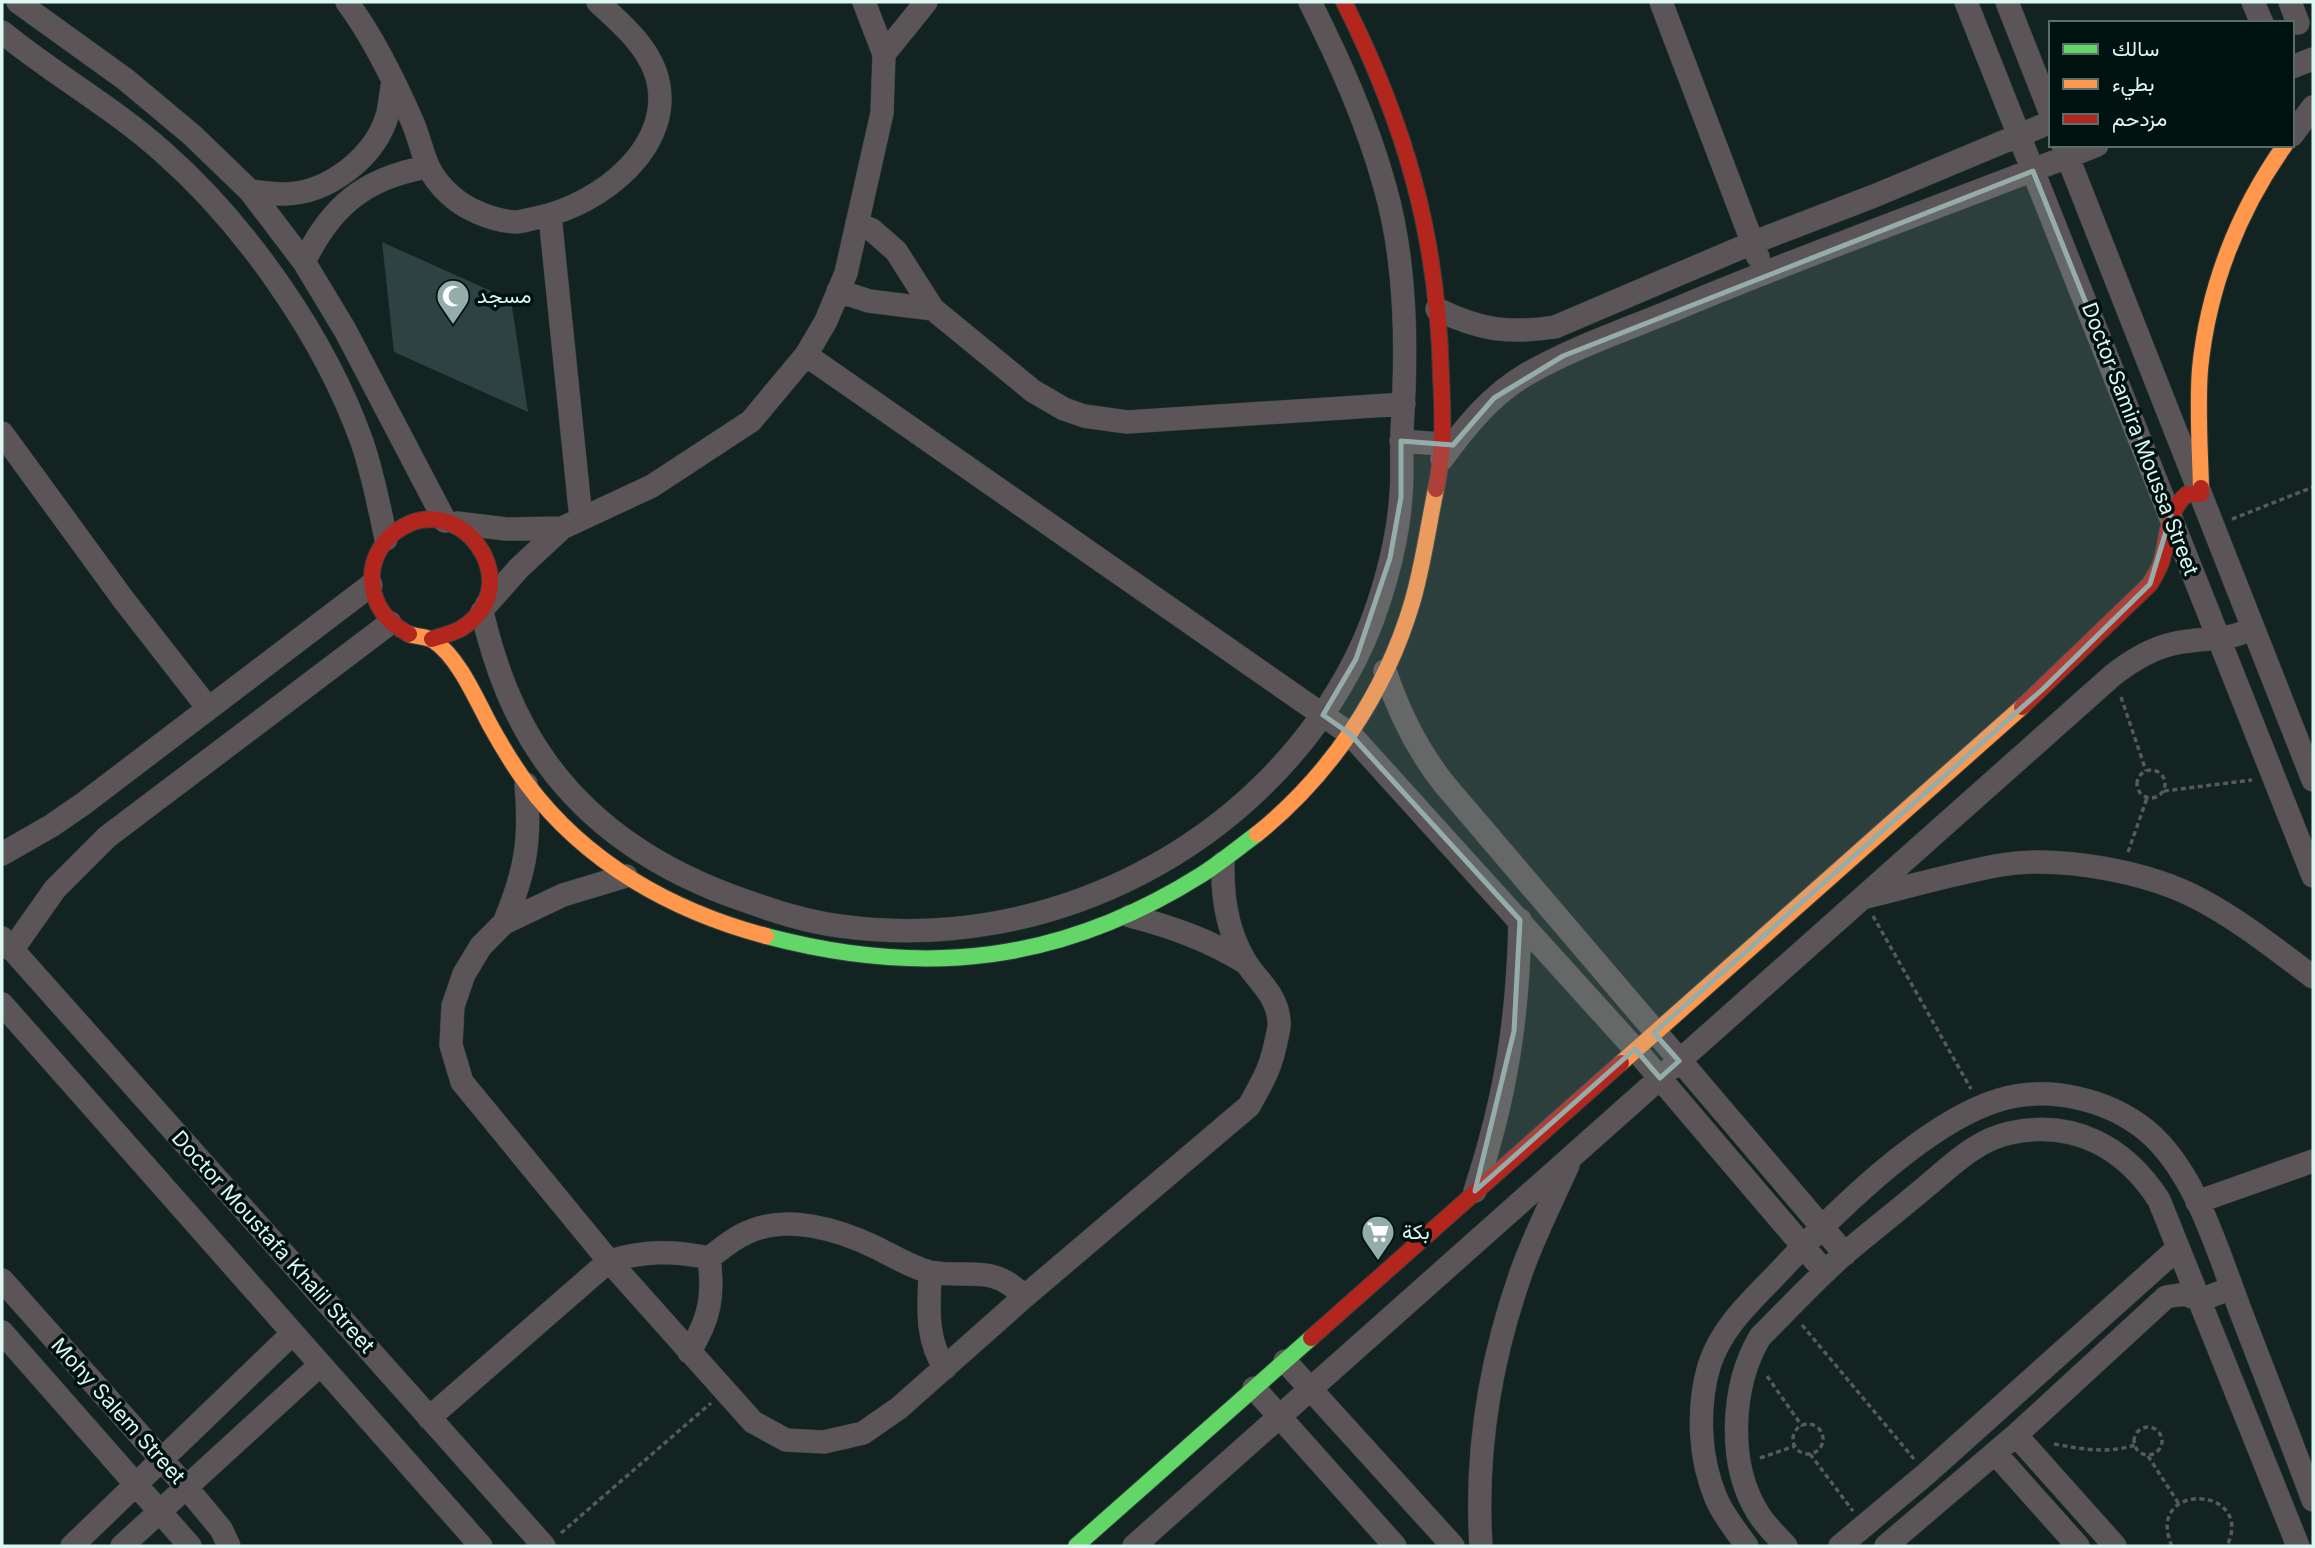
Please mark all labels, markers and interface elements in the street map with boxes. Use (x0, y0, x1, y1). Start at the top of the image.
legend (2049, 21, 2294, 147)
text: سالك (2112, 36, 2159, 61)
text: بطيء (2112, 71, 2155, 101)
text: مزدحم (2112, 106, 2167, 133)
mosque icon: مسجد (434, 277, 472, 326)
place label: مسجد (477, 283, 531, 308)
street label: Doctor Samira Moussa Street (2077, 299, 2204, 579)
street label: Doctor Moustafa Khalil Street (167, 1125, 380, 1358)
supermarket icon: بكة (1359, 1213, 1397, 1262)
place label: بكة (1402, 1219, 1430, 1244)
street label: Mohy Salem Street (46, 1333, 190, 1489)

